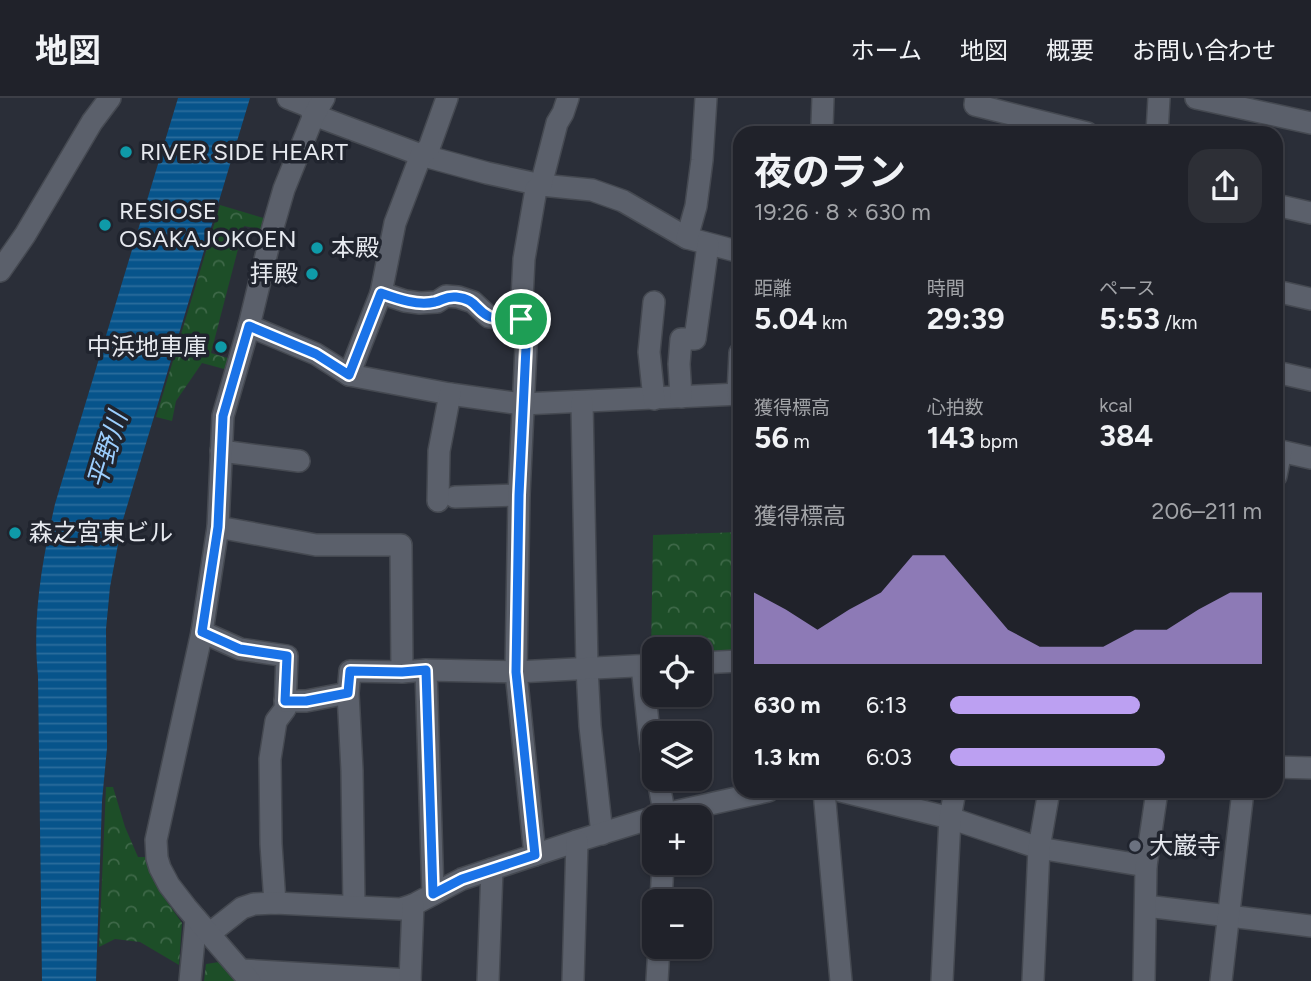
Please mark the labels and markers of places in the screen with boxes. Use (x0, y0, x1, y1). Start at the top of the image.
place label: RIVER SIDE HEART (140, 137, 348, 166)
marker: RIVER SIDE HEART (118, 144, 134, 160)
place label: RESIOSE OSAKAJOKOEN (119, 196, 297, 253)
marker: RESIOSE OSAKAJOKOEN (97, 217, 113, 233)
place label: 本殿 (331, 233, 379, 262)
marker: 本殿 (309, 240, 325, 256)
place label: 拝殿 (250, 259, 298, 288)
marker: 拝殿 (304, 266, 320, 282)
pin (491, 289, 551, 349)
place label: 中浜地車庫 (87, 332, 207, 361)
marker: 中浜地車庫 (213, 339, 229, 355)
place label: 森之宮東ビル (29, 518, 173, 547)
marker: 森之宮東ビル (7, 525, 23, 541)
place label: 大巌寺 (1149, 831, 1221, 860)
marker: 大巌寺 (1127, 838, 1143, 854)

